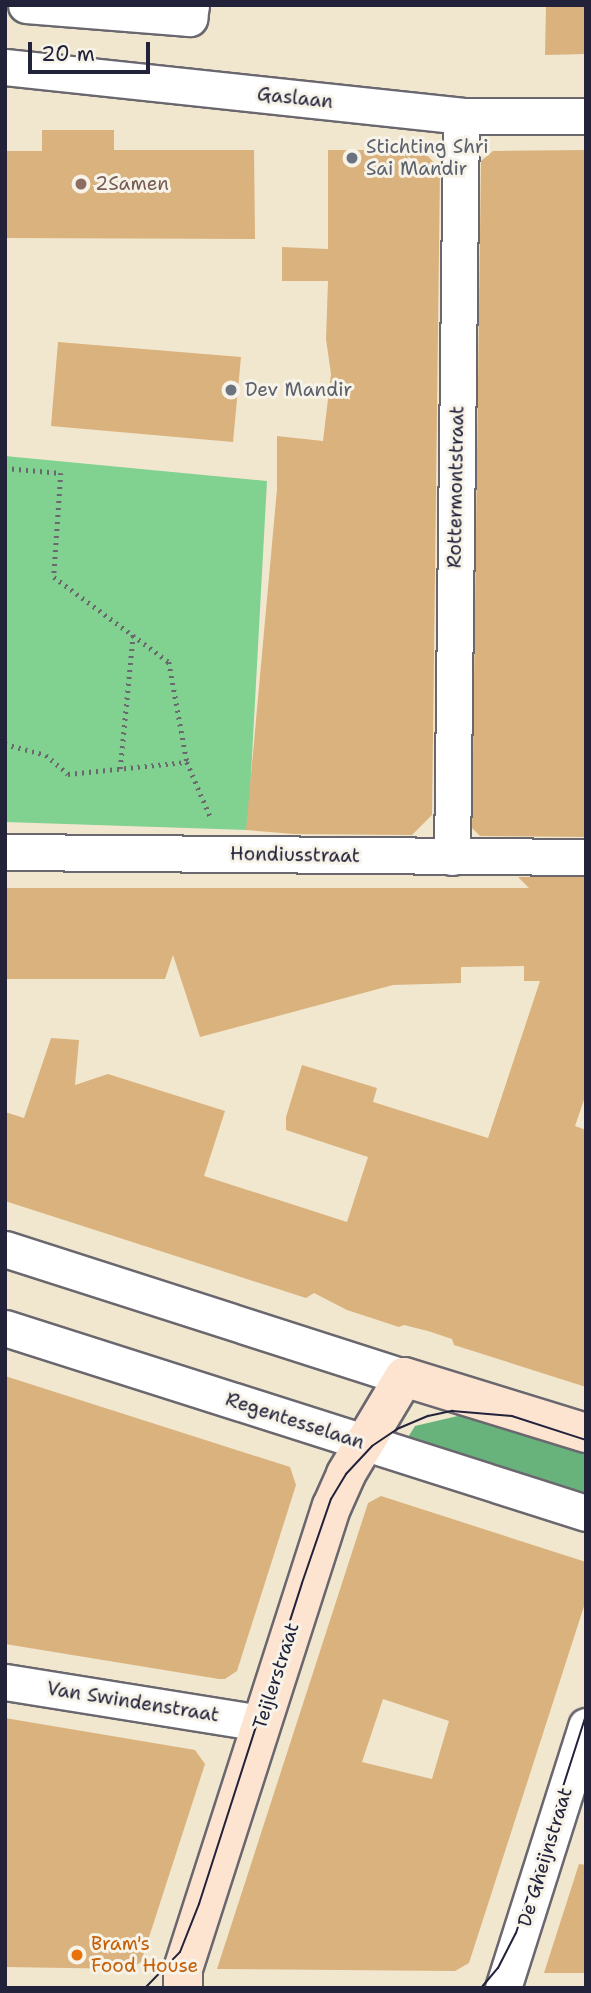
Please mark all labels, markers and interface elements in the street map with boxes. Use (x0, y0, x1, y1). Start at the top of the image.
scale bar (32, 28, 154, 72)
text: 20 m (41, 40, 95, 68)
street label: Gaslaan (256, 83, 334, 113)
place label: Stichting Shri Sai Mandir (366, 136, 489, 180)
marker: Stichting Shri Sai Mandir (344, 150, 360, 166)
place label: 2Samen (95, 173, 169, 195)
marker: 2Samen (73, 176, 89, 192)
place label: Dev Mandir (245, 379, 352, 401)
marker: Dev Mandir (223, 382, 239, 398)
street label: Rottermontstraat (443, 406, 469, 568)
street label: Hondiusstraat (230, 842, 360, 868)
street label: Regentesselaan (223, 1388, 367, 1454)
street label: Teijlerstraat (248, 1620, 304, 1732)
street label: Van Swindenstraat (45, 1677, 221, 1727)
street label: De Gheijnstraat (513, 1785, 577, 1929)
place label: Bram's Food House (91, 1933, 198, 1977)
marker: Bram's Food House (69, 1947, 85, 1963)

